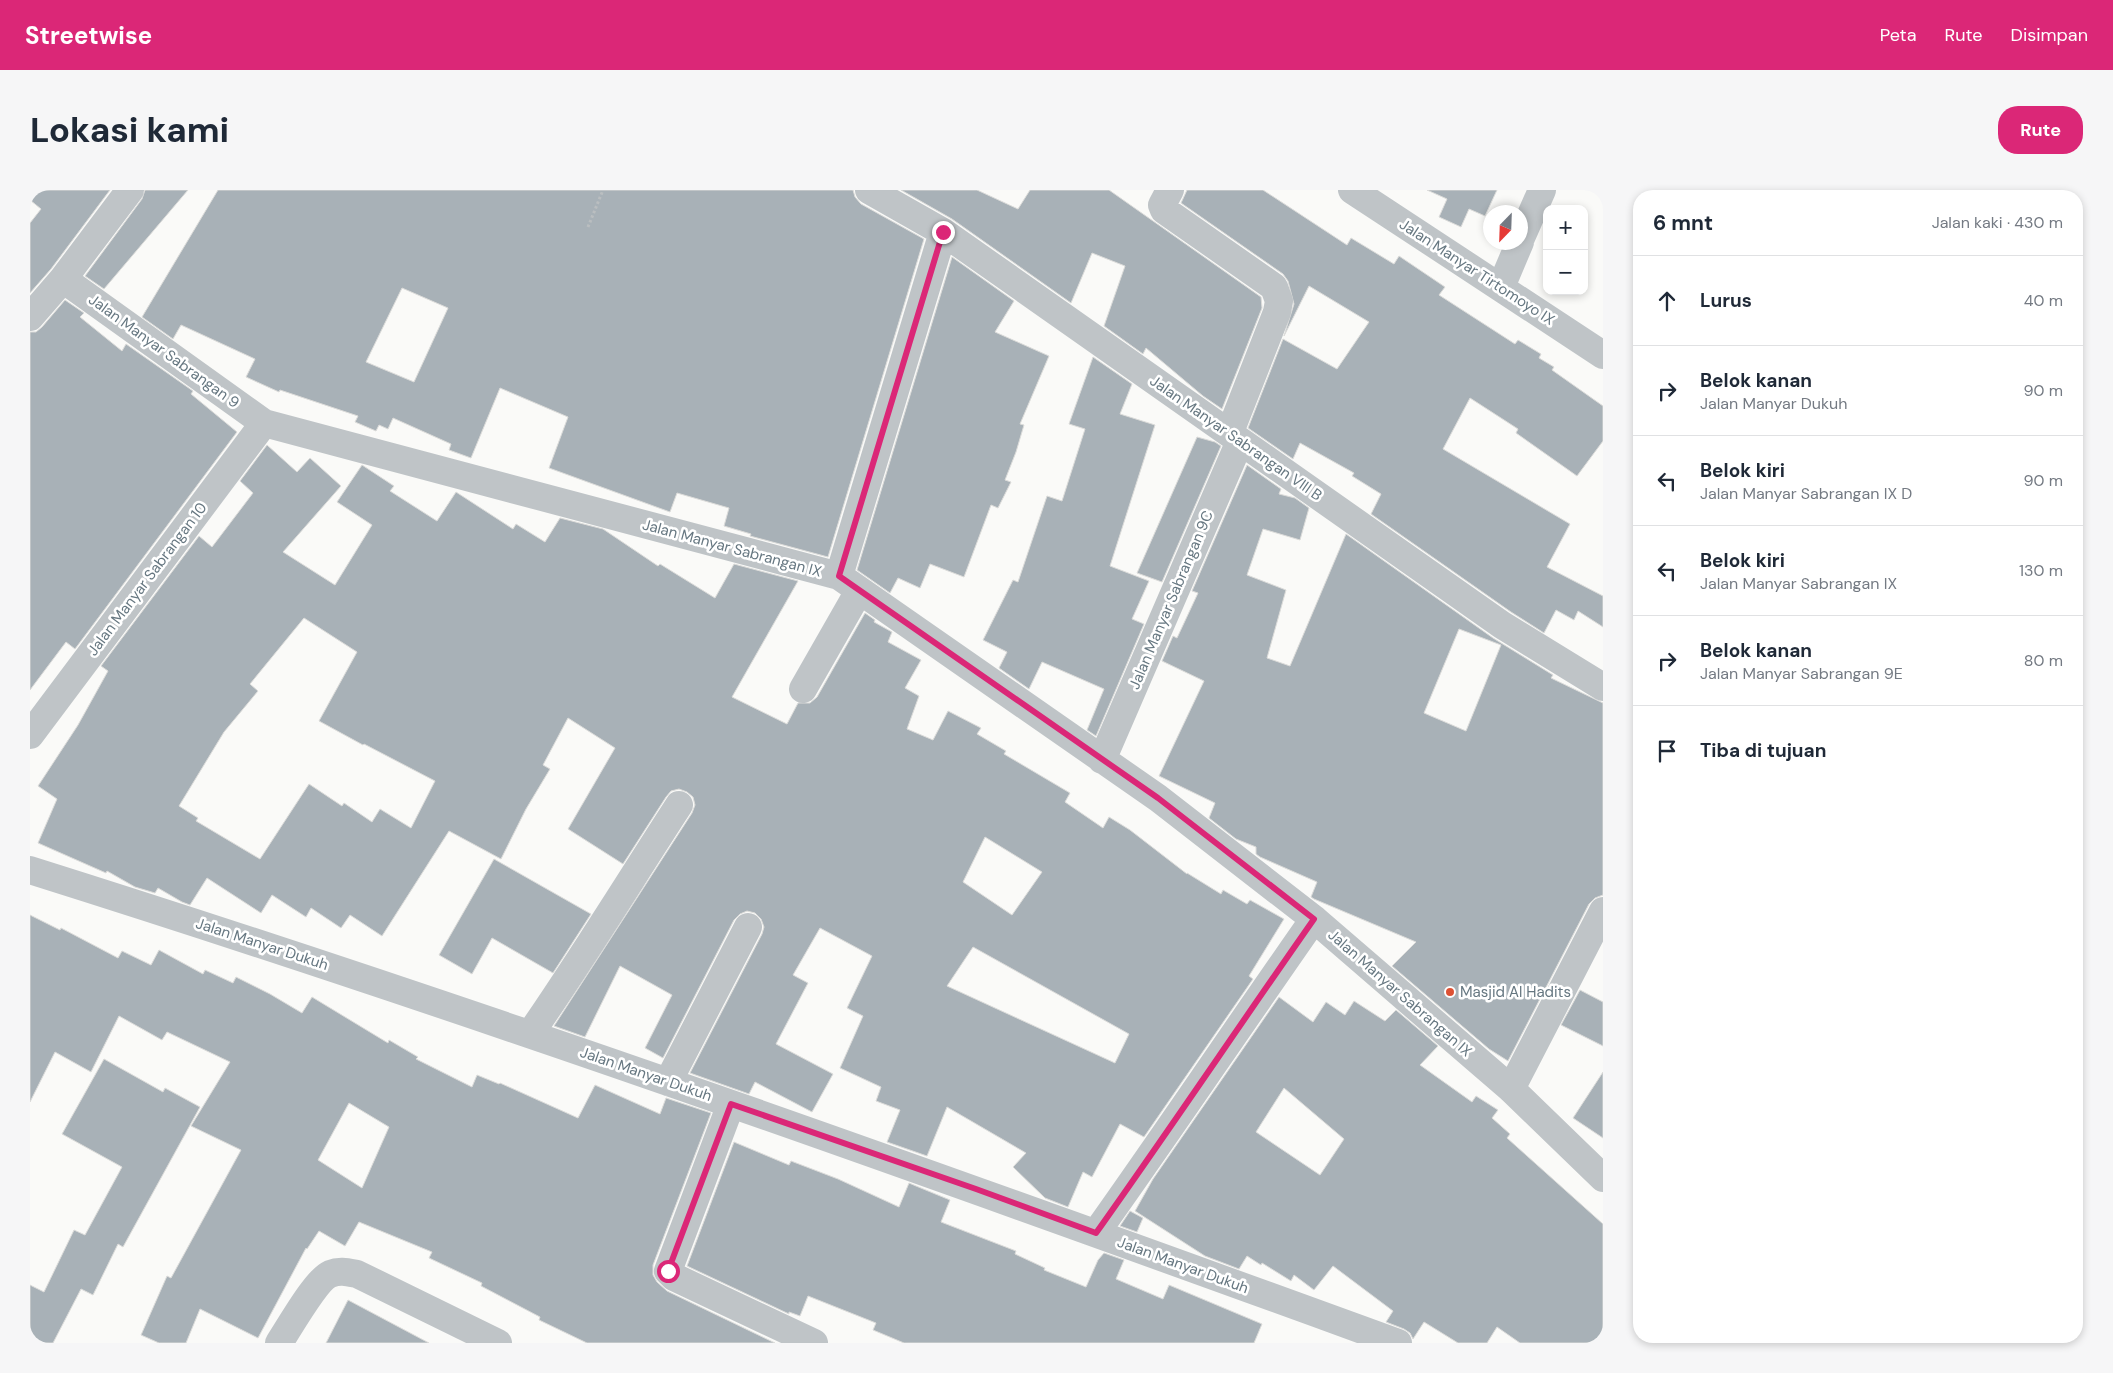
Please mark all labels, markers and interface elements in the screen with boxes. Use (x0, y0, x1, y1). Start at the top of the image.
text: Streetwise (25, 20, 152, 51)
text: Peta (1880, 23, 1916, 47)
text: Rute (1944, 23, 1983, 47)
text: Disimpan (2011, 23, 2088, 47)
button: Rute (1998, 106, 2083, 154)
text: Lokasi kami (30, 107, 229, 153)
north arrow (1483, 205, 1528, 250)
map controls (1543, 205, 1588, 295)
button: + (1543, 205, 1588, 250)
text: 6 mnt (1653, 209, 1713, 237)
text: Jalan kaki · 430 m (1932, 212, 2063, 233)
street label: Jalan Manyar Tirtomoyo IX (1395, 214, 1559, 330)
route end (932, 221, 955, 244)
button: − (1543, 250, 1588, 295)
icon: ahead (1653, 287, 1681, 315)
text: Lurus (1700, 288, 1752, 313)
street label: Jalan Manyar Sabrangan 9 (85, 290, 243, 412)
text: 40 m (2024, 290, 2063, 311)
text: Belok kanan (1700, 368, 1812, 393)
street label: Jalan Manyar Sabrangan VIII B (1146, 371, 1326, 505)
icon: right (1653, 377, 1681, 405)
text: 90 m (2023, 380, 2063, 401)
text: Jalan Manyar Dukuh (1700, 393, 1847, 414)
text: Belok kiri (1700, 458, 1785, 483)
icon: left (1653, 467, 1681, 495)
text: 90 m (2023, 470, 2063, 491)
text: Jalan Manyar Sabrangan IX D (1700, 483, 1912, 504)
street label: Jalan Manyar Sabrangan 10 (83, 498, 211, 660)
street label: Jalan Manyar Sabrangan 9C (1124, 507, 1218, 692)
street label: Jalan Manyar Sabrangan IX (640, 514, 824, 582)
text: Belok kiri (1700, 548, 1785, 573)
icon: left (1653, 557, 1681, 585)
text: 130 m (2019, 560, 2063, 581)
text: Jalan Manyar Sabrangan IX (1700, 573, 1897, 594)
text: Belok kanan (1700, 638, 1812, 663)
icon: right (1653, 647, 1681, 675)
text: 80 m (2024, 650, 2063, 671)
text: Jalan Manyar Sabrangan 9E (1700, 663, 1903, 684)
icon: arrive (1653, 737, 1681, 765)
text: Tiba di tujuan (1700, 738, 1826, 763)
street label: Jalan Manyar Dukuh (193, 913, 331, 975)
street label: Jalan Manyar Sabrangan IX (1324, 925, 1476, 1061)
place label: Masjid Al Hadits (1460, 982, 1571, 1002)
marker: Masjid Al Hadits (1444, 986, 1456, 998)
street label: Jalan Manyar Dukuh (577, 1042, 715, 1106)
street label: Jalan Manyar Dukuh (1115, 1232, 1251, 1298)
route start (657, 1260, 680, 1283)

